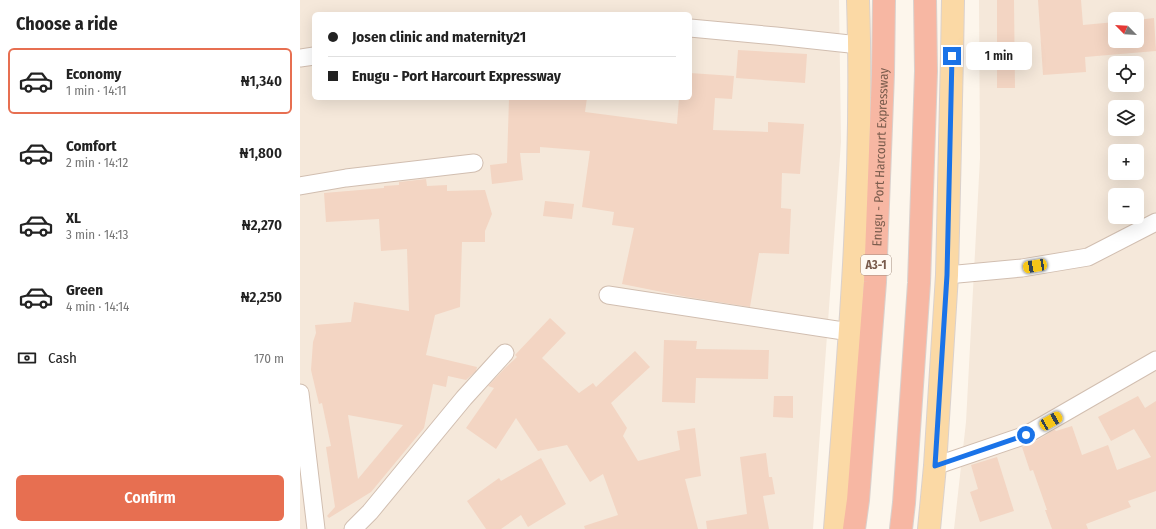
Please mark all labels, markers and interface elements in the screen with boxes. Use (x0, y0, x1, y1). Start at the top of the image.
north arrow (1108, 12, 1144, 48)
map controls (1108, 12, 1144, 224)
text: Choose a ride (16, 13, 118, 35)
text: Josen clinic and maternity21 (352, 28, 526, 46)
callout: 1 min (966, 42, 1032, 70)
route end (943, 47, 961, 65)
text: 1 min (985, 48, 1013, 63)
button: locate (1108, 56, 1144, 92)
icon: car (18, 63, 54, 99)
text: Economy (66, 65, 121, 83)
text: Enugu - Port Harcourt Expressway (352, 67, 561, 85)
street label: Enugu - Port Harcourt Expressway (869, 68, 891, 246)
text: ₦1,340 (241, 72, 282, 90)
text: 1 min · 14:11 (66, 83, 127, 98)
button: layers (1108, 100, 1144, 136)
icon: car (18, 135, 54, 171)
text: Comfort (66, 137, 117, 155)
text: ₦1,800 (240, 144, 282, 162)
button: + (1108, 144, 1144, 180)
text: 2 min · 14:12 (66, 155, 128, 170)
button: − (1108, 188, 1144, 224)
icon: car (18, 207, 54, 243)
text: XL (66, 209, 81, 227)
text: ₦2,270 (242, 216, 282, 234)
text: 3 min · 14:13 (66, 227, 128, 242)
road number: A3-1 (861, 255, 891, 275)
car (1022, 258, 1048, 274)
icon: car (18, 279, 54, 315)
text: Green (66, 281, 103, 299)
text: ₦2,250 (241, 288, 282, 306)
text: 4 min · 14:14 (66, 299, 129, 314)
icon: cash (16, 347, 38, 369)
text: Cash (48, 349, 77, 367)
text: 170 m (254, 351, 284, 366)
car (1038, 410, 1064, 432)
route start (1017, 426, 1035, 444)
button: Confirm (16, 475, 284, 521)

